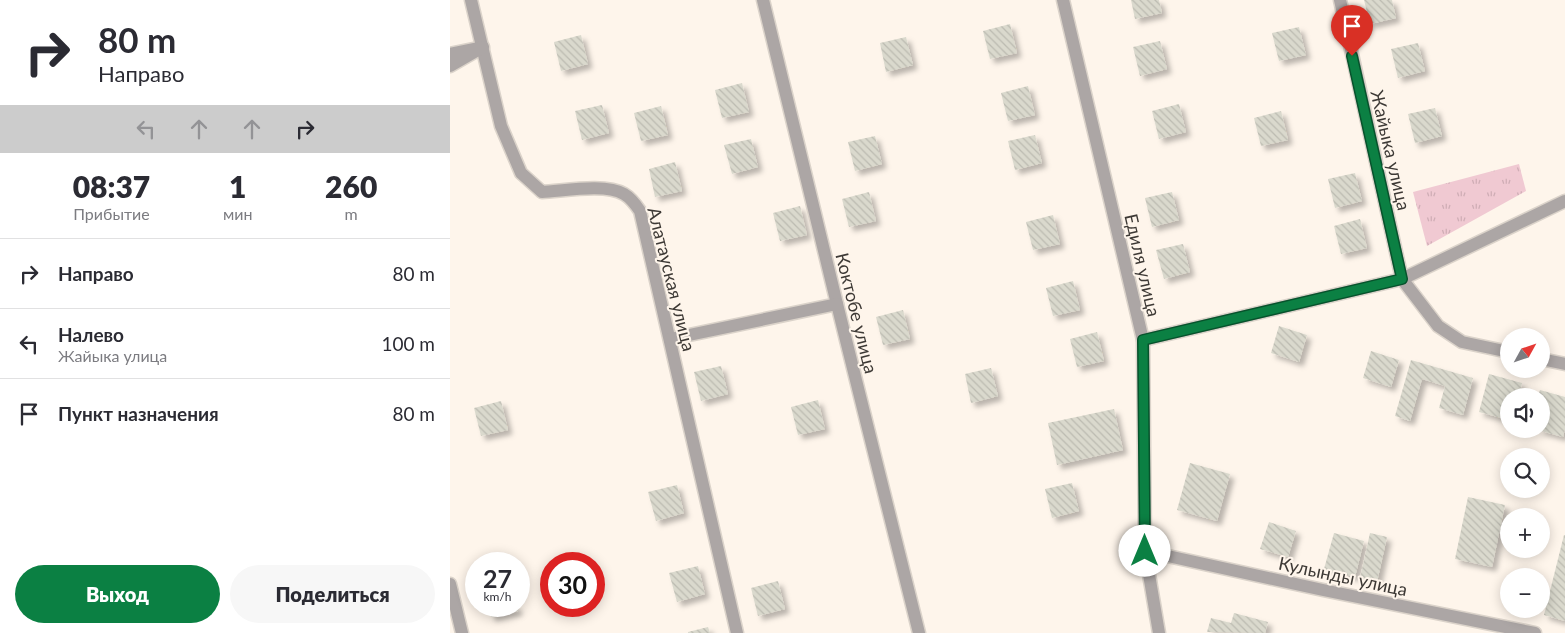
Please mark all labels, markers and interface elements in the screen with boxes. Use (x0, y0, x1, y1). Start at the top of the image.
pin (1331, 5, 1373, 56)
icon: arrive (1338, 12, 1366, 40)
text: 80 m (98, 18, 176, 60)
icon: right (15, 20, 80, 85)
text: Направо (98, 60, 184, 87)
street label: Жайыка улица (1366, 88, 1416, 212)
icon: left (132, 115, 160, 143)
icon: ahead (185, 115, 213, 143)
icon: ahead (238, 115, 266, 143)
icon: right (291, 115, 319, 143)
text: 08:37 (73, 168, 150, 204)
text: 1 (229, 168, 246, 204)
text: 260 (325, 168, 377, 204)
text: Прибытие (73, 204, 150, 223)
text: мин (223, 204, 252, 223)
text: m (345, 204, 358, 223)
street label: Алатауская улица (643, 205, 701, 353)
street label: Едиля улица (1120, 211, 1166, 319)
street label: Коктобе улица (831, 250, 883, 376)
icon: right (15, 260, 43, 288)
text: Направо (58, 262, 134, 285)
text: 80 m (392, 262, 435, 285)
text: Налево (58, 323, 124, 346)
north arrow (1500, 328, 1550, 378)
map controls (1500, 328, 1550, 618)
icon: left (15, 330, 43, 358)
text: 100 m (381, 332, 435, 355)
text: Жайыка улица (58, 346, 167, 365)
button: sound (1500, 388, 1550, 438)
icon: arrive (15, 400, 43, 428)
text: Пункт назначения (58, 402, 219, 425)
text: 80 m (392, 402, 435, 425)
button: search (1500, 448, 1550, 498)
button: + (1500, 508, 1550, 558)
position arrow (1118, 524, 1170, 576)
speed limit sign: 30 (540, 552, 605, 617)
street label: Кулынды улица (1277, 552, 1409, 600)
text: 27 (483, 563, 512, 593)
button: Выход (15, 565, 220, 623)
button: Поделиться (230, 565, 435, 623)
button: − (1500, 568, 1550, 618)
text: km/h (483, 589, 512, 604)

